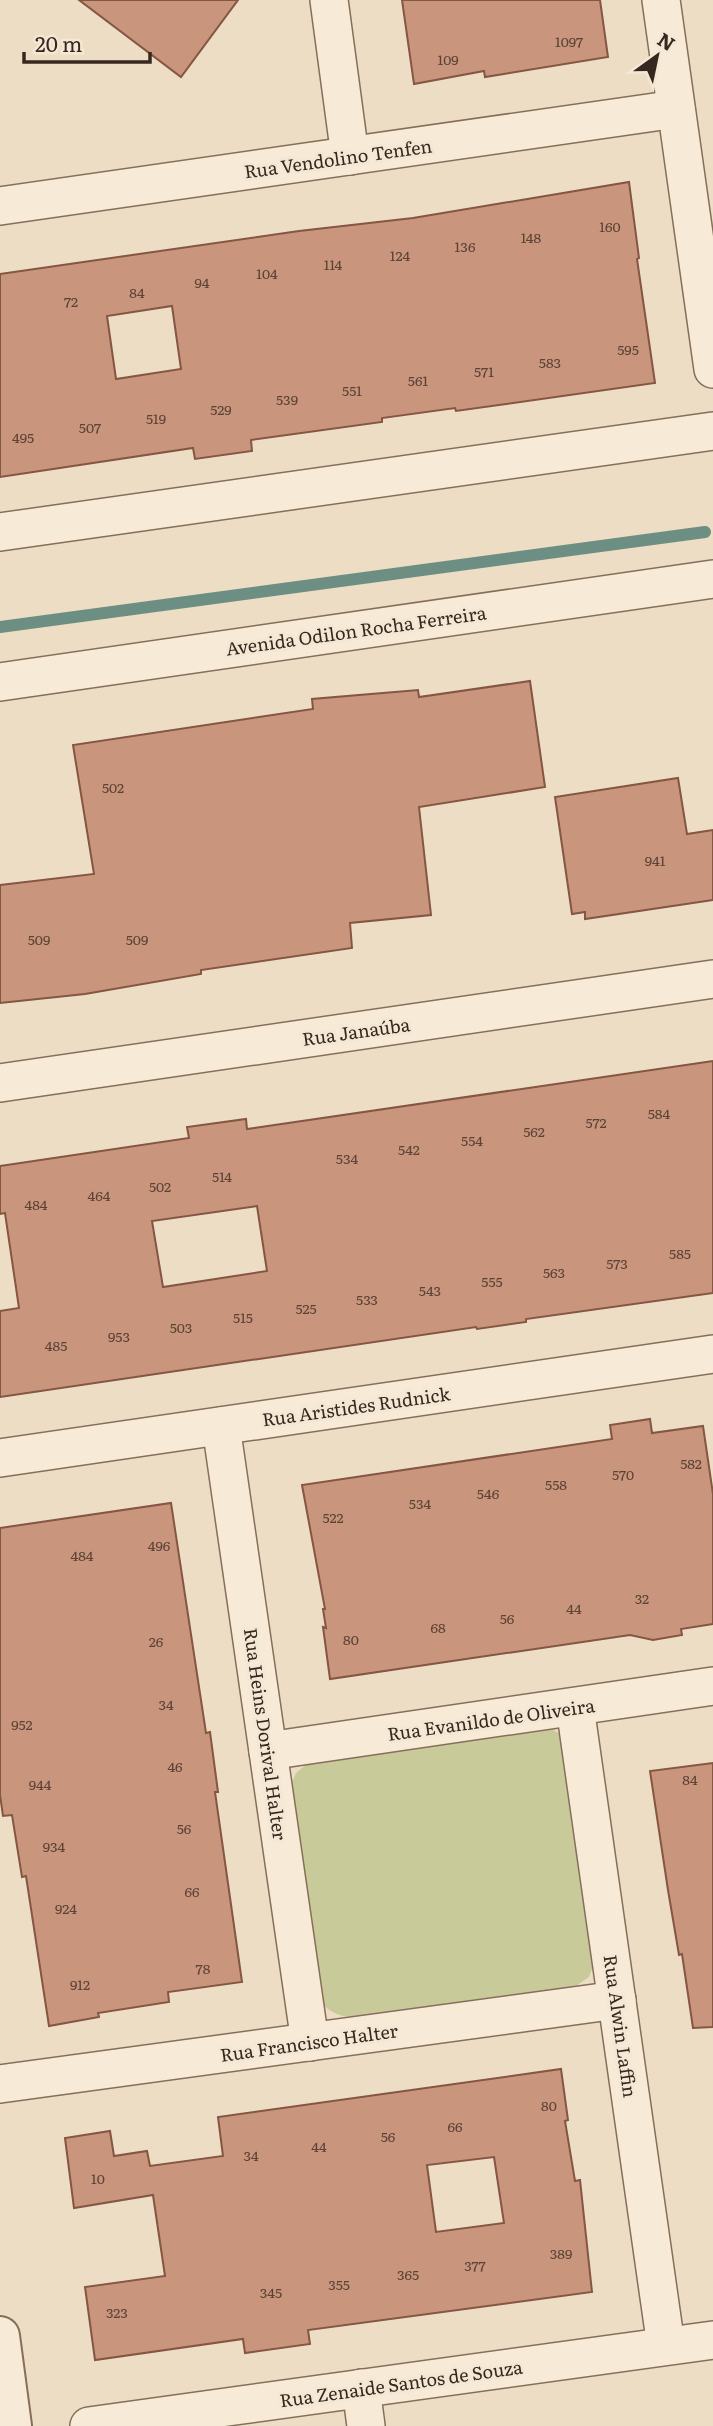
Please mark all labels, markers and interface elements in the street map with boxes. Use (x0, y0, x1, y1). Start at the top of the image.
scale bar (24, 21, 150, 65)
north arrow (622, 21, 692, 91)
text: N (652, 25, 681, 57)
text: 20 m (35, 27, 82, 58)
house number: 1097 (555, 31, 583, 51)
house number: 109 (437, 49, 459, 69)
street label: Rua Vendolino Tenfen (242, 131, 434, 185)
house number: 160 (599, 216, 621, 236)
house number: 148 (521, 227, 542, 247)
house number: 136 (455, 236, 476, 256)
house number: 124 (390, 245, 411, 265)
house number: 114 (324, 254, 343, 274)
house number: 104 (256, 263, 278, 283)
house number: 94 (194, 272, 210, 292)
house number: 84 (129, 282, 145, 302)
house number: 72 (64, 291, 78, 311)
house number: 595 (617, 339, 639, 359)
house number: 583 (539, 352, 561, 372)
house number: 571 (474, 361, 494, 381)
house number: 561 (408, 370, 428, 390)
house number: 551 (342, 380, 362, 400)
house number: 539 (276, 389, 298, 409)
house number: 529 (210, 399, 232, 419)
house number: 519 (146, 408, 166, 428)
house number: 507 (79, 417, 101, 437)
house number: 495 (12, 427, 34, 447)
street label: Avenida Odilon Rocha Ferreira (224, 598, 488, 662)
house number: 502 (102, 777, 124, 797)
house number: 941 (645, 850, 666, 870)
house number: 509 (28, 929, 50, 949)
house number: 509 (126, 929, 148, 949)
street label: Rua Janaúba (300, 1010, 412, 1052)
house number: 584 (648, 1103, 671, 1123)
house number: 572 (585, 1112, 607, 1132)
house number: 562 (523, 1121, 545, 1141)
house number: 554 (461, 1130, 483, 1150)
house number: 542 (398, 1139, 420, 1159)
house number: 534 (336, 1148, 358, 1168)
house number: 514 (212, 1166, 232, 1186)
house number: 502 (149, 1176, 171, 1196)
house number: 464 (88, 1185, 111, 1205)
house number: 484 (24, 1194, 48, 1214)
house number: 585 (669, 1243, 691, 1263)
house number: 573 (606, 1253, 628, 1273)
house number: 563 (543, 1262, 565, 1282)
house number: 555 (481, 1271, 503, 1291)
house number: 543 (419, 1280, 441, 1300)
house number: 533 (356, 1289, 378, 1309)
house number: 525 (295, 1298, 317, 1318)
house number: 515 (233, 1307, 253, 1327)
house number: 503 (170, 1317, 192, 1337)
house number: 953 (108, 1326, 130, 1346)
house number: 485 (45, 1335, 67, 1355)
street label: Rua Aristides Rudnick (260, 1379, 453, 1433)
house number: 582 (680, 1453, 702, 1473)
house number: 570 (612, 1464, 634, 1484)
house number: 558 (545, 1474, 567, 1494)
house number: 546 (477, 1483, 500, 1503)
house number: 534 (409, 1493, 431, 1513)
house number: 522 (322, 1507, 344, 1527)
house number: 496 (148, 1535, 171, 1555)
house number: 484 (70, 1545, 94, 1565)
house number: 32 (635, 1588, 649, 1608)
house number: 44 (566, 1598, 582, 1618)
house number: 56 (500, 1608, 515, 1628)
house number: 68 (430, 1617, 446, 1637)
street label: Rua Heins Dorival Halter (238, 1626, 294, 1842)
house number: 80 (343, 1629, 359, 1649)
house number: 26 (149, 1631, 164, 1651)
street label: Rua Evanildo de Oliveira (386, 1691, 597, 1747)
house number: 34 (158, 1694, 174, 1714)
house number: 952 (11, 1714, 33, 1734)
house number: 46 (167, 1756, 183, 1776)
house number: 84 (682, 1769, 698, 1789)
house number: 944 (29, 1774, 52, 1794)
house number: 56 (177, 1818, 192, 1838)
house number: 934 (43, 1836, 66, 1856)
house number: 66 (184, 1881, 200, 1901)
house number: 924 (55, 1898, 77, 1918)
street label: Rua Alwin Laffin (598, 1953, 644, 2099)
house number: 78 (196, 1958, 211, 1978)
house number: 912 (70, 1974, 90, 1994)
street label: Rua Francisco Halter (218, 2016, 400, 2068)
house number: 80 (541, 2095, 557, 2115)
house number: 66 (447, 2116, 463, 2136)
house number: 56 (381, 2126, 396, 2146)
house number: 44 (311, 2136, 327, 2156)
house number: 34 (243, 2145, 259, 2165)
house number: 10 (91, 2168, 105, 2188)
house number: 389 (550, 2243, 572, 2263)
house number: 377 (464, 2255, 486, 2275)
house number: 365 (397, 2264, 419, 2284)
house number: 355 (328, 2274, 350, 2294)
house number: 345 (260, 2282, 282, 2302)
house number: 323 (106, 2302, 128, 2322)
street label: Rua Zenaide Santos de Souza (278, 2353, 524, 2413)

